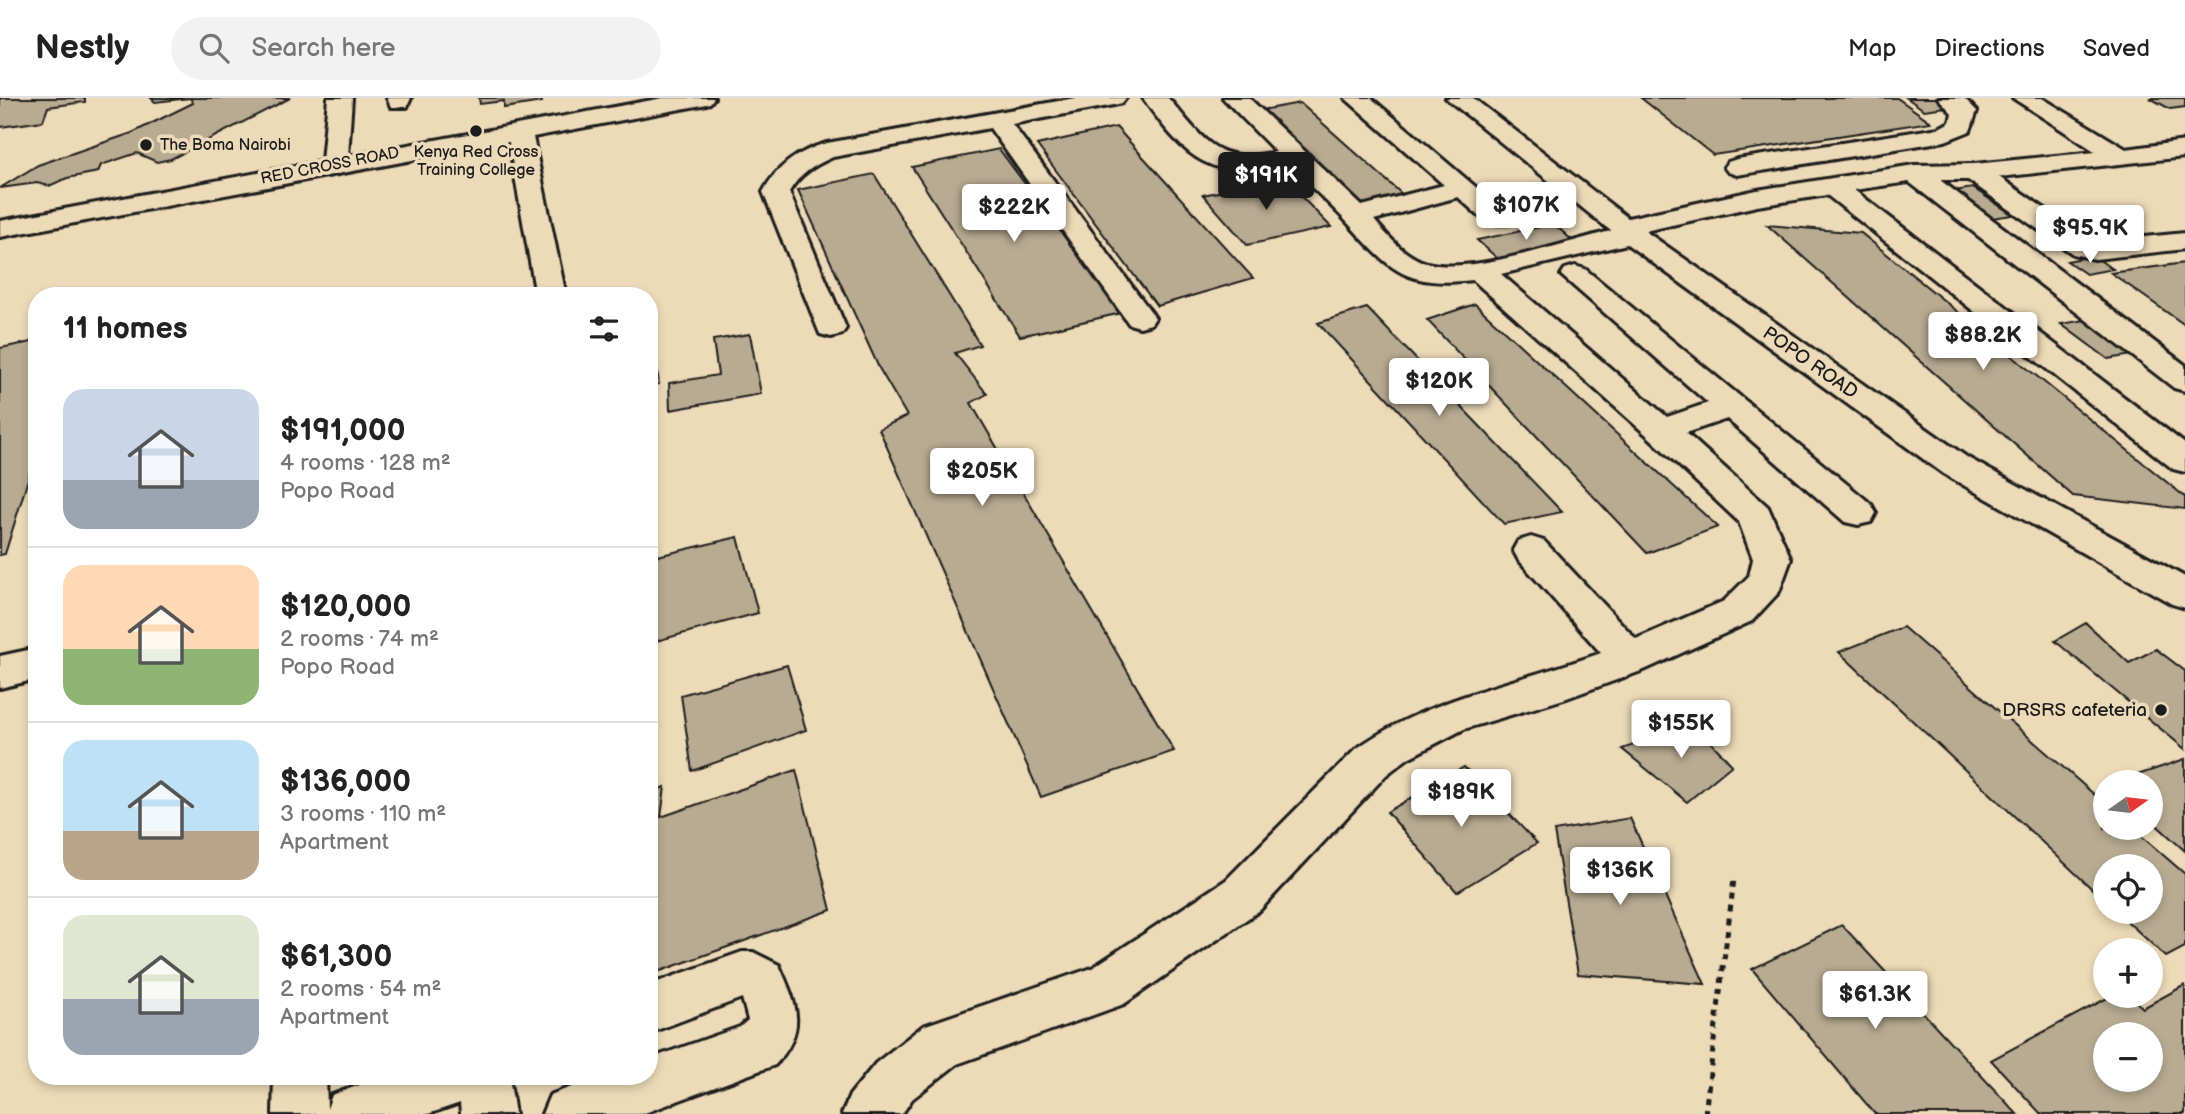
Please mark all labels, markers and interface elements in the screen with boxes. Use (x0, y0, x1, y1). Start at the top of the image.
search box (171, 17, 661, 80)
text: Nestly (35, 28, 129, 68)
icon: search (195, 29, 233, 67)
text: Search here (251, 33, 395, 64)
text: Map (1848, 34, 1896, 63)
text: Directions (1934, 34, 2045, 63)
text: Saved (2083, 34, 2150, 63)
marker: Kenya Red Cross Training College (468, 123, 484, 139)
place label: The Boma Nairobi (160, 136, 291, 155)
marker: The Boma Nairobi (138, 137, 154, 153)
street label: RED CROSS ROAD (259, 143, 401, 189)
place label: Kenya Red Cross Training College (414, 143, 539, 180)
pin: $191K (1217, 152, 1315, 212)
text: $191K (1234, 161, 1298, 189)
pin: $107K (1477, 183, 1575, 242)
pin: $222K (965, 184, 1063, 244)
text: $107K (1492, 191, 1560, 219)
text: $222K (978, 193, 1050, 221)
pin: $95.9K (2033, 206, 2147, 265)
text: $95.9K (2052, 214, 2128, 242)
icon: filters (585, 310, 623, 348)
text: 11 homes (63, 311, 187, 347)
pin: $88.2K (1926, 313, 2040, 372)
text: $88.2K (1944, 321, 2022, 349)
street label: POPO ROAD (1758, 322, 1862, 404)
pin: $120K (1390, 358, 1488, 418)
text: $120K (1405, 367, 1473, 395)
text: $191,000 (280, 413, 405, 449)
icon: home (119, 417, 203, 501)
pin: $205K (933, 448, 1031, 508)
text: 4 rooms · 128 m² (280, 449, 451, 477)
text: $205K (946, 457, 1018, 485)
text: Popo Road (280, 477, 395, 505)
text: $120,000 (280, 589, 411, 625)
icon: home (119, 593, 203, 677)
text: 2 rooms · 74 m² (280, 625, 439, 653)
text: Popo Road (280, 653, 395, 681)
place label: DRSRS cafeteria (2002, 699, 2147, 722)
pin: $155K (1632, 700, 1730, 760)
marker: DRSRS cafeteria (2153, 702, 2169, 718)
text: $155K (1647, 709, 1715, 737)
text: $136,000 (280, 764, 411, 800)
icon: home (119, 768, 203, 852)
pin: $189K (1412, 770, 1510, 829)
north arrow (2093, 770, 2163, 840)
map controls (2093, 770, 2163, 1092)
text: $189K (1427, 778, 1495, 806)
text: 3 rooms · 110 m² (280, 800, 446, 828)
text: Apartment (280, 828, 389, 856)
pin: $136K (1571, 848, 1669, 907)
button: locate (2093, 854, 2163, 924)
text: $136K (1586, 856, 1654, 884)
button: + (2093, 938, 2163, 1008)
text: $61,300 (280, 939, 392, 975)
icon: home (119, 943, 203, 1027)
pin: $61.3K (1818, 972, 1932, 1031)
text: 2 rooms · 54 m² (280, 975, 442, 1003)
text: $61.3K (1839, 980, 1911, 1008)
text: Apartment (280, 1003, 389, 1031)
button: − (2093, 1022, 2163, 1092)

